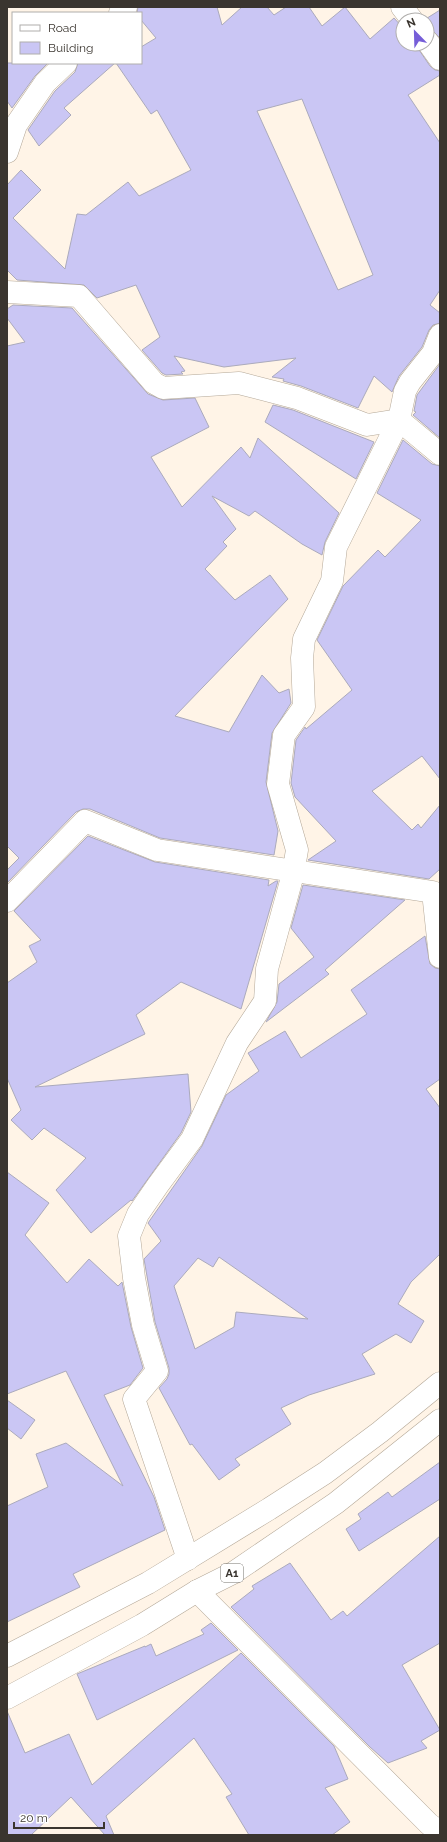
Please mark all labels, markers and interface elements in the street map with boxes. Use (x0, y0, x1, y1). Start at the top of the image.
legend (12, 12, 142, 64)
north arrow (395, 12, 435, 52)
text: N (405, 16, 418, 31)
text: Road (48, 21, 77, 35)
text: Building (48, 41, 94, 55)
road number: A1 (221, 1564, 243, 1582)
scale bar (14, 1804, 104, 1830)
text: 20 m (20, 1811, 48, 1825)

